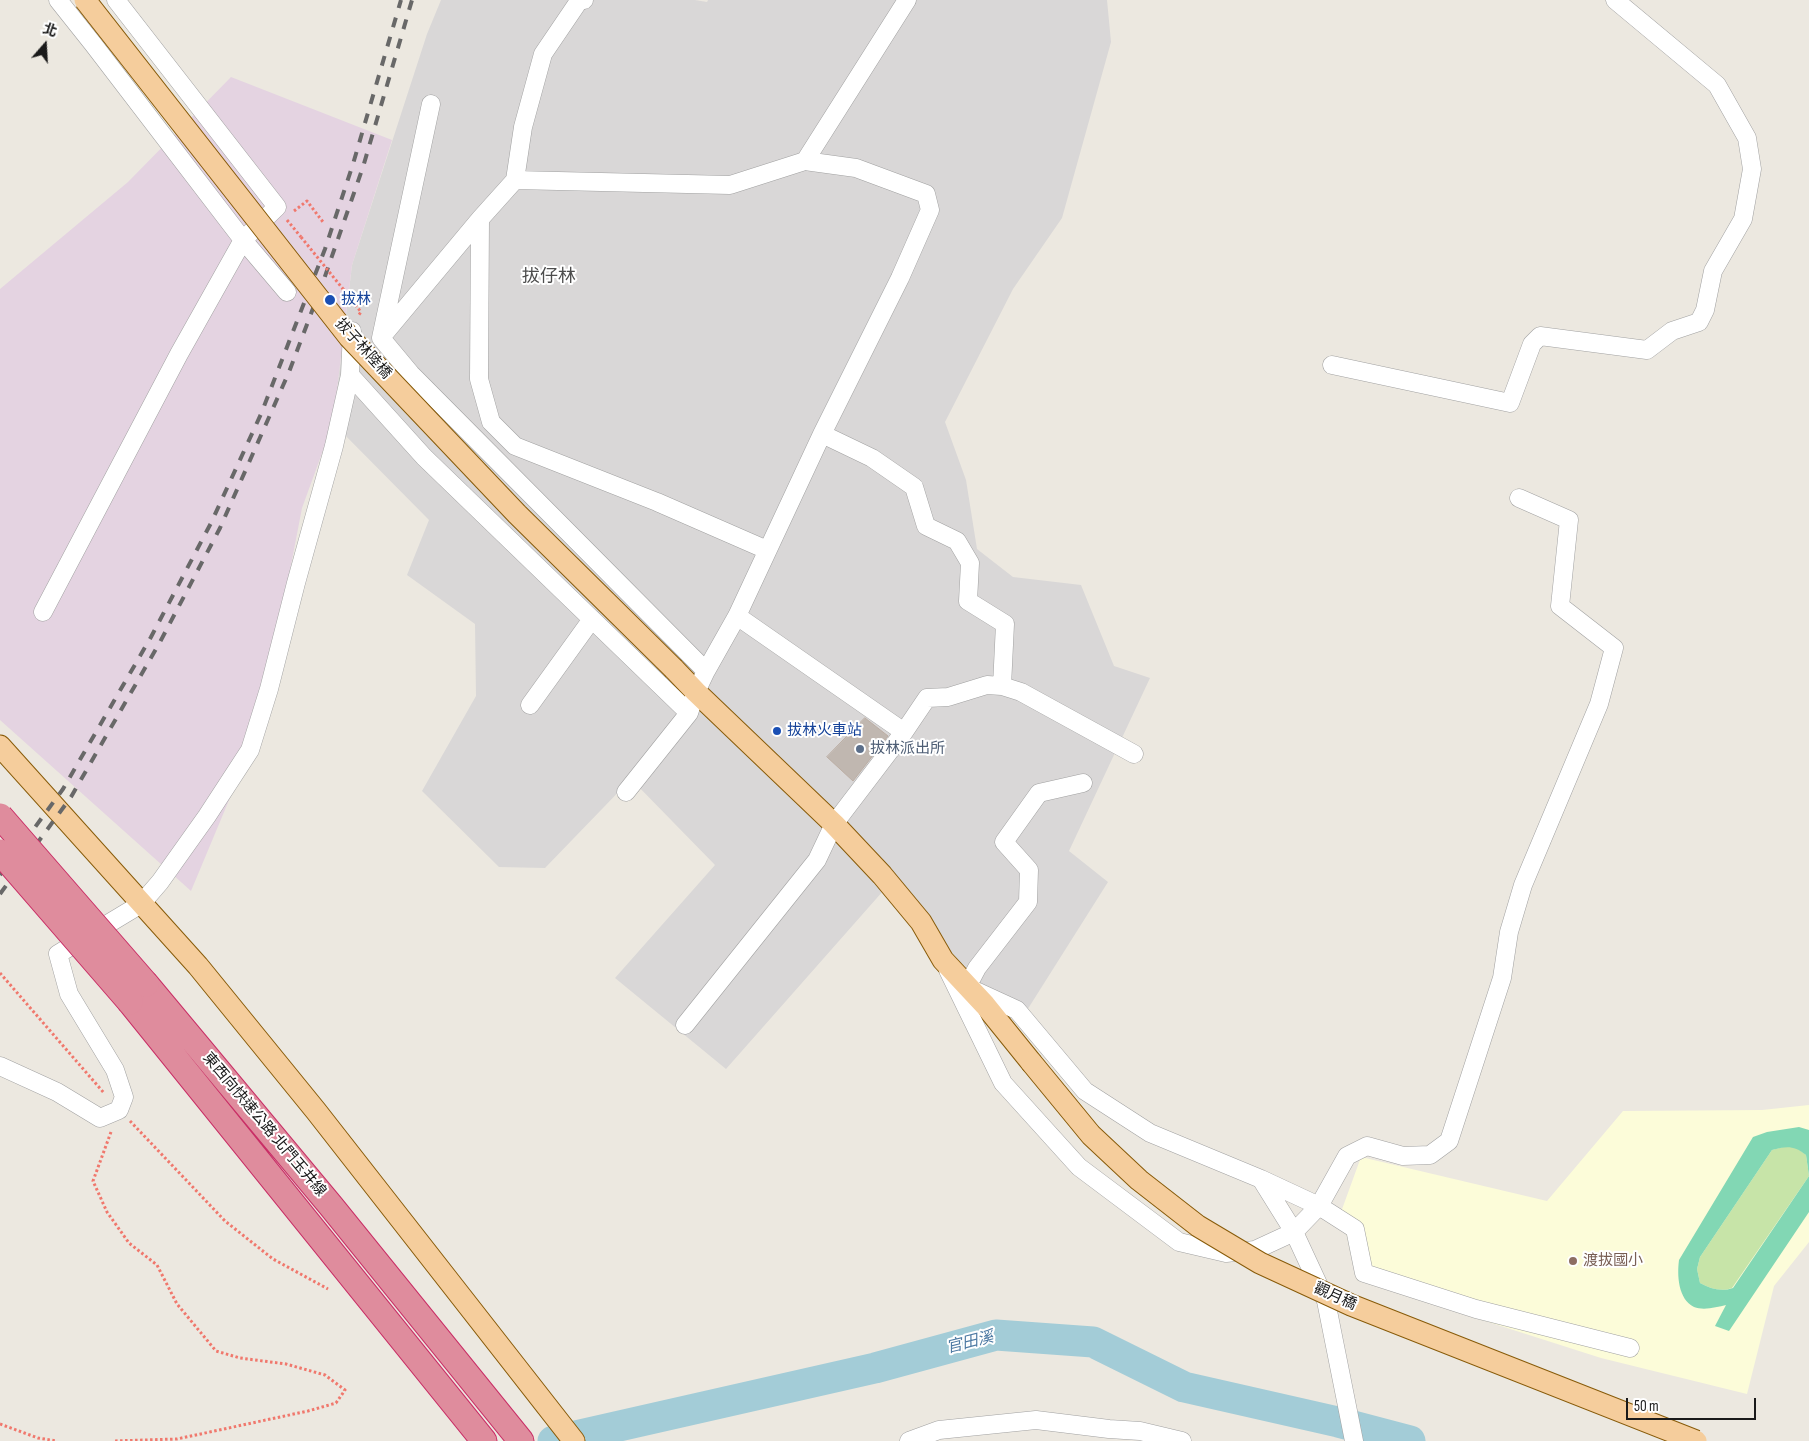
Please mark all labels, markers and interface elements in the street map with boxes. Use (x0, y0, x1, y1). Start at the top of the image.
north arrow (20, 20, 70, 70)
text: 北 (41, 20, 59, 41)
district label: 拔仔林 (522, 266, 576, 288)
place label: 拔林 (341, 291, 371, 309)
marker: 拔林 (323, 293, 337, 307)
street label: 拔子林陸橋 (331, 315, 395, 383)
place label: 拔林火車站 (787, 722, 862, 740)
marker: 拔林火車站 (771, 725, 783, 737)
place label: 拔林派出所 (870, 740, 945, 758)
marker: 拔林派出所 (854, 743, 866, 755)
street label: 東西向快速公路 北門玉井線 (198, 1049, 330, 1201)
place label: 渡拔國小 (1583, 1252, 1643, 1270)
marker: 渡拔國小 (1567, 1255, 1579, 1267)
street label: 觀月穚 (1311, 1280, 1359, 1314)
water label: 官田溪 (944, 1328, 996, 1358)
scale bar (1629, 1388, 1759, 1420)
text: 50 m (1634, 1397, 1659, 1416)

